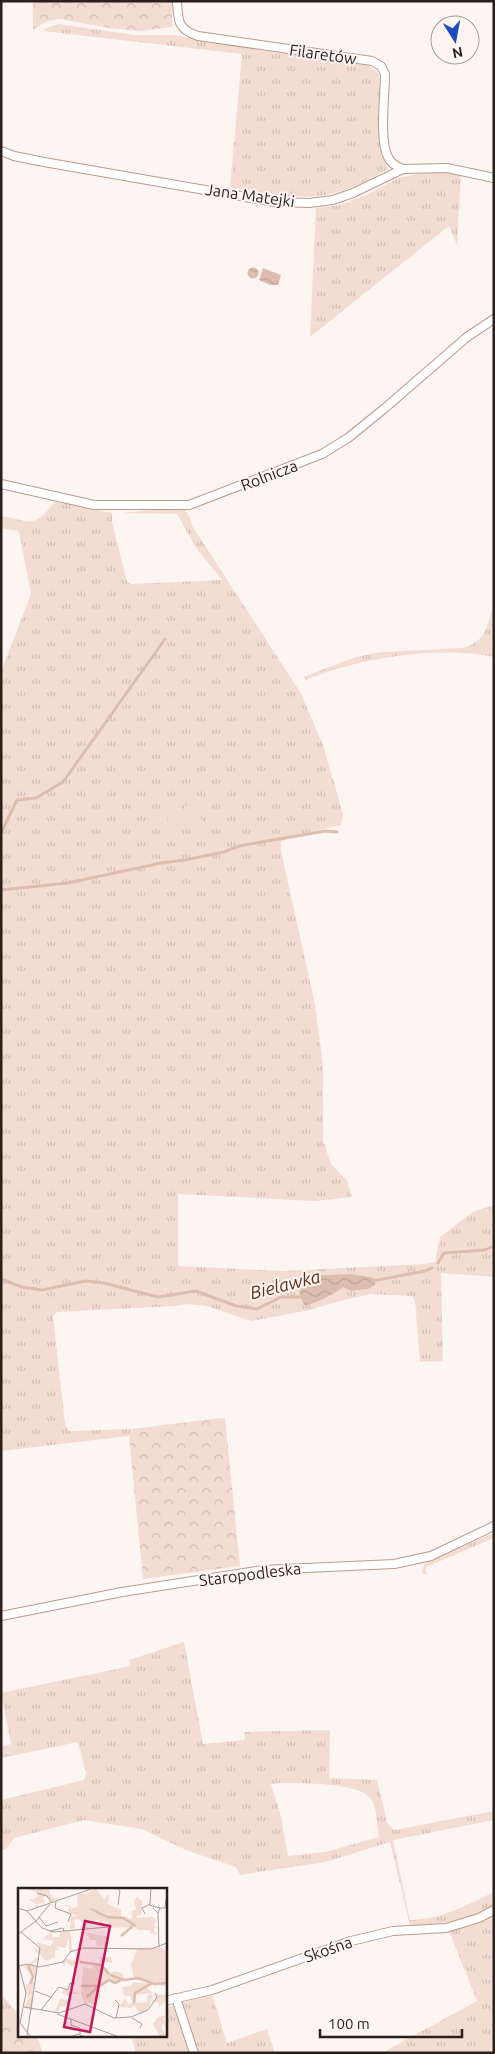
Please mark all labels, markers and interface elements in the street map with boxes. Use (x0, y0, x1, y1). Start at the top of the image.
north arrow (430, 15, 480, 65)
street label: Filaretów (288, 40, 358, 68)
text: N (451, 44, 464, 62)
street label: Jana Matejki (204, 180, 296, 210)
street label: Rolnicza (238, 456, 300, 494)
water label: Bielawka (248, 1266, 323, 1302)
street label: Staropodleska (198, 1559, 302, 1589)
inset map (18, 1888, 166, 2036)
street label: Skośna (302, 1932, 354, 1966)
scale bar (320, 2006, 462, 2038)
text: 100 m (328, 2015, 370, 2032)

